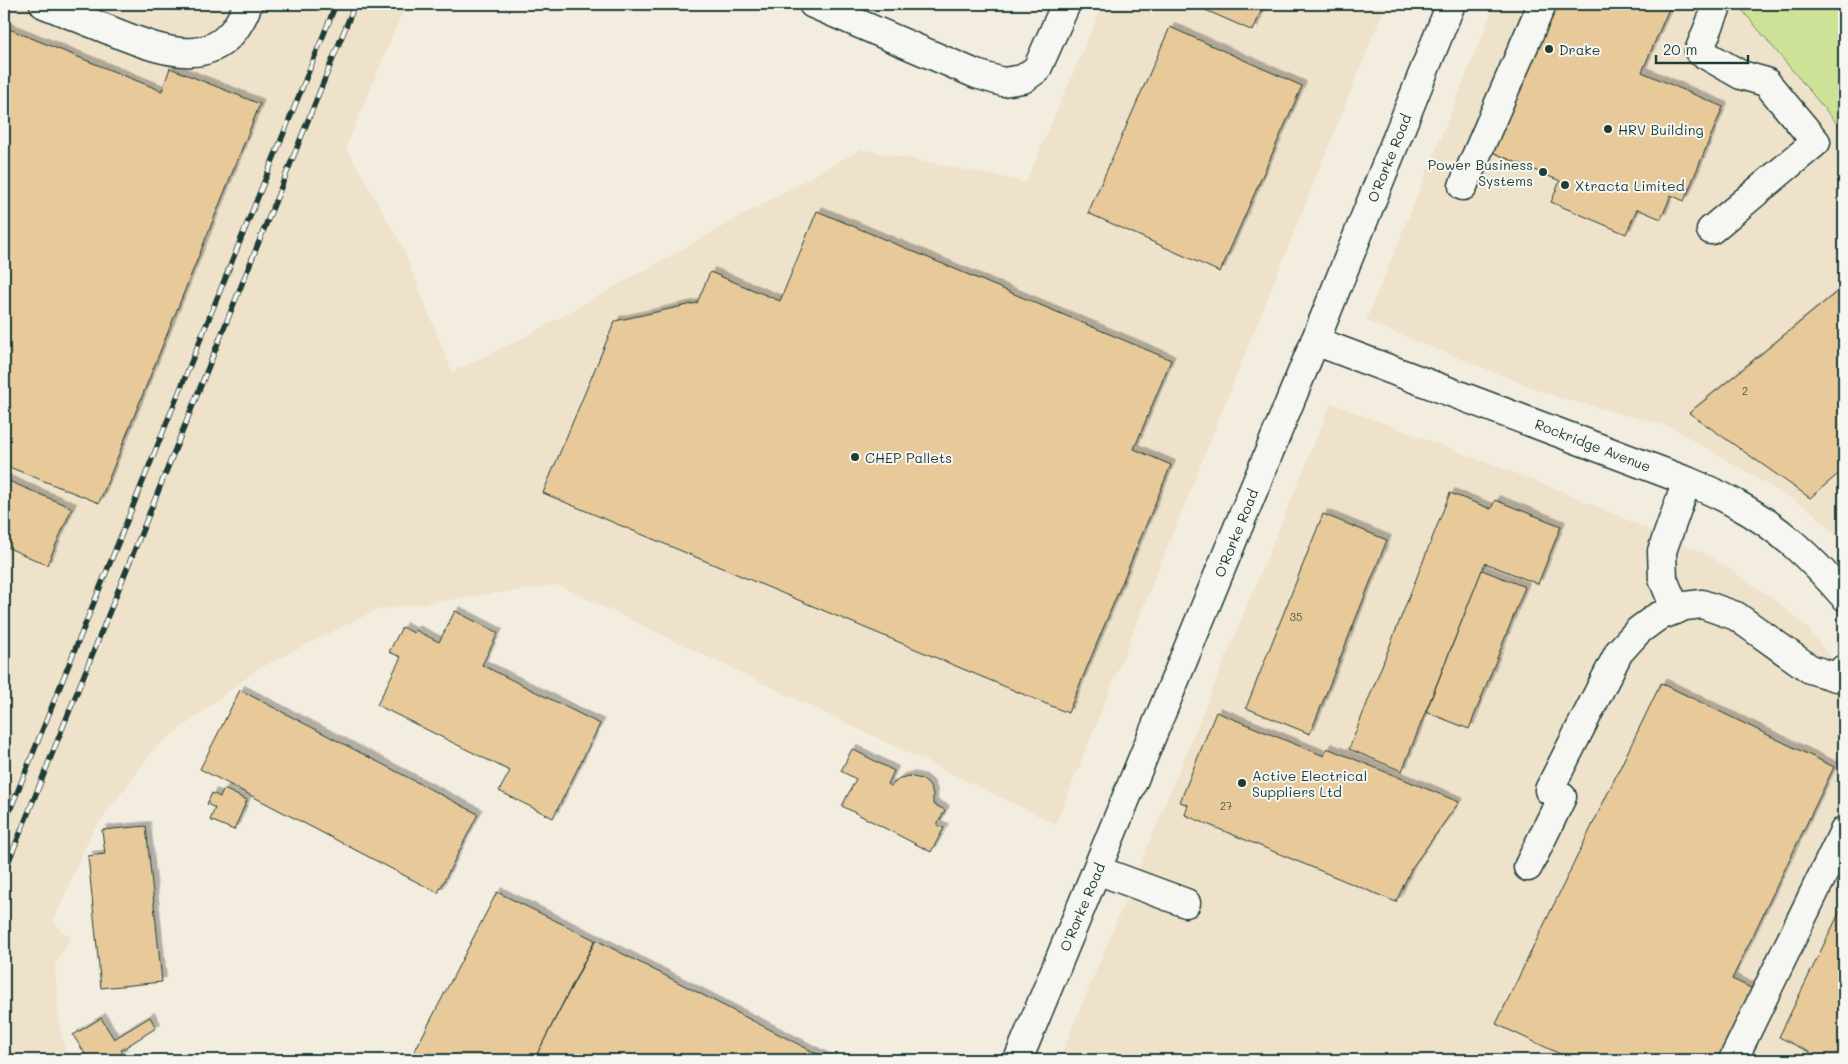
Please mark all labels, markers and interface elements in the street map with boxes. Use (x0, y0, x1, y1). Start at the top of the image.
scale bar (1656, 32, 1748, 64)
text: 20 m (1663, 39, 1697, 59)
place label: Drake (1559, 40, 1600, 59)
marker: Drake (1543, 43, 1555, 55)
street label: O'Rorke Road (1363, 111, 1415, 205)
place label: HRV Building (1618, 120, 1704, 139)
marker: HRV Building (1602, 123, 1614, 135)
place label: Power Business Systems (1428, 155, 1533, 190)
marker: Power Business Systems (1537, 166, 1549, 178)
place label: Xtracta Limited (1575, 176, 1685, 195)
marker: Xtracta Limited (1559, 179, 1571, 191)
house number: 2 (1742, 383, 1748, 398)
street label: Rockridge Avenue (1532, 414, 1654, 476)
place label: CHEP Pallets (865, 448, 952, 467)
marker: CHEP Pallets (849, 451, 861, 463)
street label: O'Rorke Road (1210, 486, 1262, 580)
house number: 35 (1290, 609, 1302, 624)
place label: Active Electrical Suppliers Ltd (1252, 766, 1367, 801)
marker: Active Electrical Suppliers Ltd (1236, 777, 1248, 789)
house number: 27 (1220, 798, 1232, 813)
street label: O'Rorke Road (1055, 860, 1109, 954)

